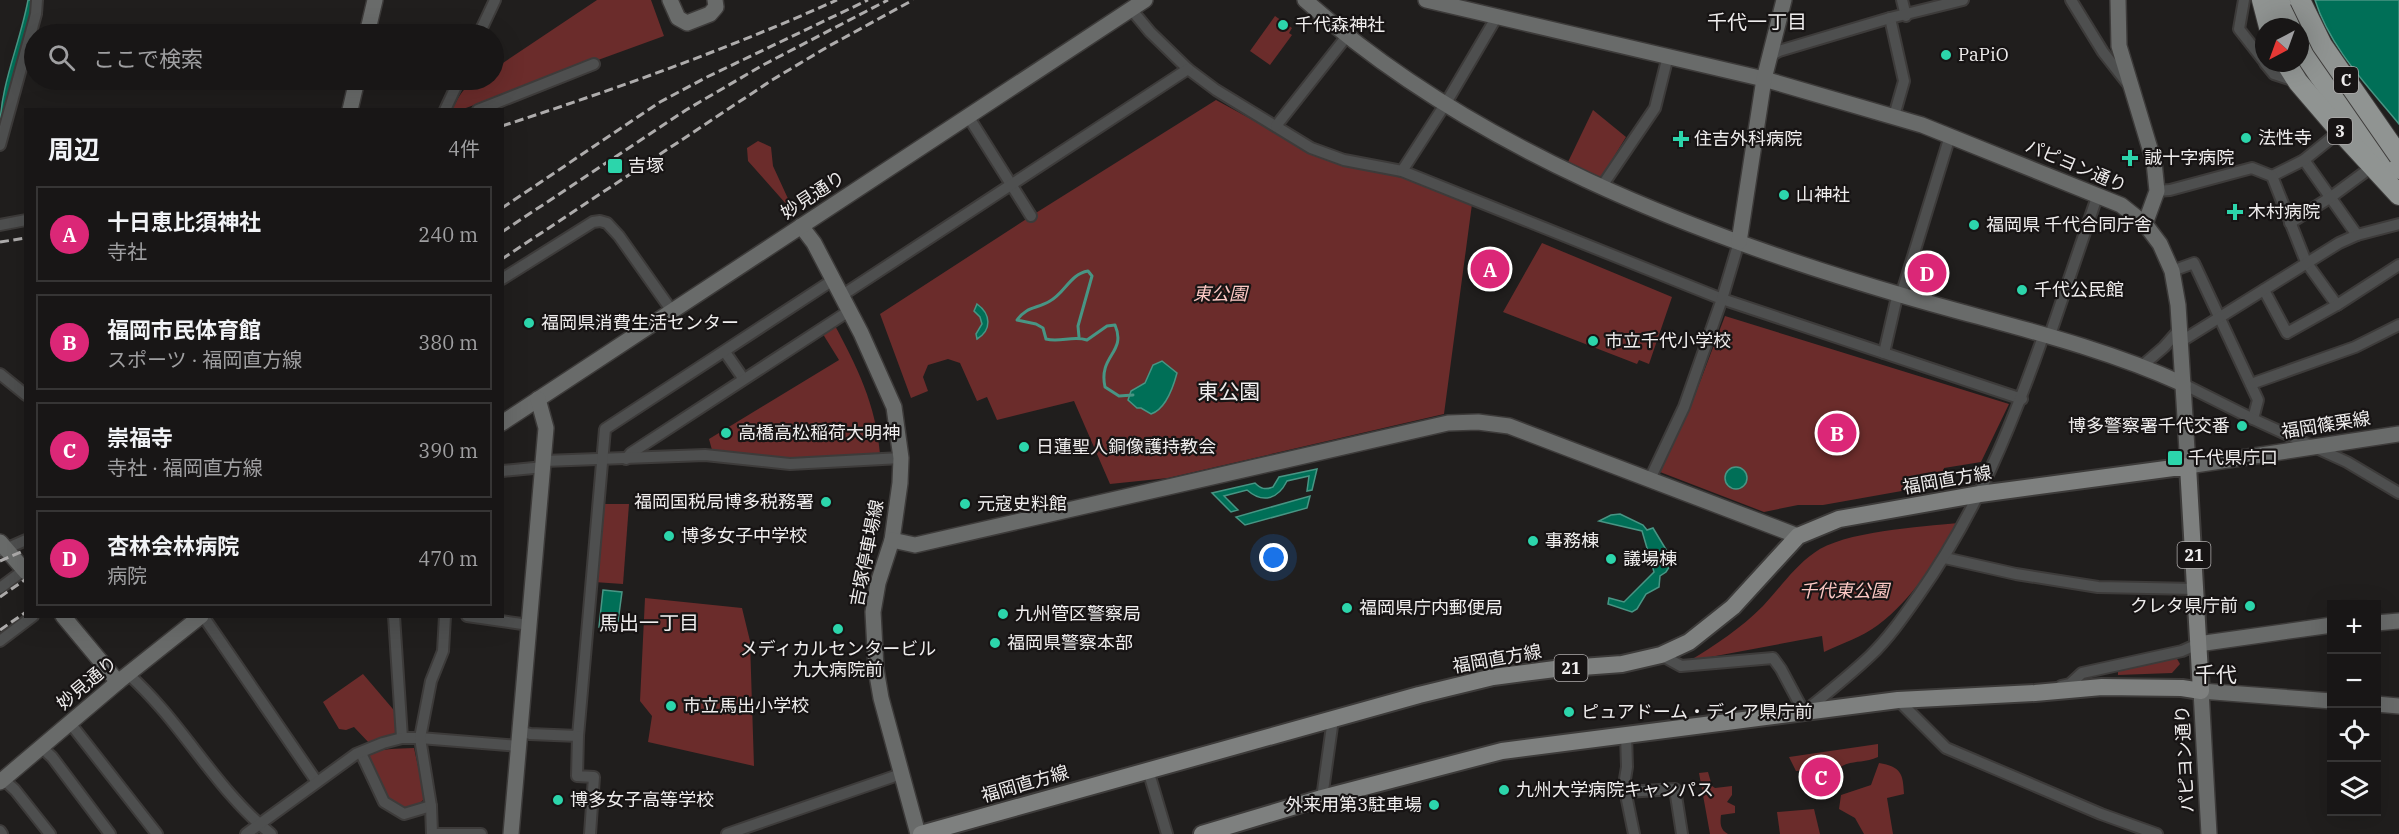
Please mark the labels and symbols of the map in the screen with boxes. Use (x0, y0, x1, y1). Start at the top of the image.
district label: 千代一丁目 (1707, 8, 1807, 35)
place label: 千代森神社 (1295, 13, 1385, 36)
marker: 千代森神社 (1276, 18, 1290, 32)
north arrow (2255, 18, 2309, 72)
place label: PaPiO (1958, 43, 2009, 66)
marker: PaPiO (1939, 48, 1953, 62)
road number: C (2334, 67, 2358, 93)
road number: 3 (2328, 118, 2352, 144)
place label: 法性寺 (2258, 126, 2312, 149)
place label: 住吉外科病院 (1694, 127, 1802, 150)
marker: 住吉外科病院 (1672, 130, 1690, 148)
marker: 法性寺 (2239, 131, 2253, 145)
street label: パピヨン通り (2022, 134, 2130, 197)
place label: 誠十字病院 (2144, 146, 2234, 169)
marker: 誠十字病院 (2121, 149, 2139, 167)
place label: 吉塚 (628, 154, 664, 177)
marker: 吉塚 (606, 157, 624, 175)
street label: 妙見通り (776, 165, 849, 224)
place label: 山神社 (1796, 183, 1850, 206)
marker: 山神社 (1777, 188, 1791, 202)
place label: 木村病院 (2248, 200, 2320, 223)
marker: 木村病院 (2226, 203, 2244, 221)
place label: 福岡県 千代合同庁舎 (1986, 213, 2152, 236)
marker: 福岡県 千代合同庁舎 (1967, 218, 1981, 232)
pin: A (1470, 246, 1510, 292)
pin: D (1908, 250, 1946, 296)
place label: 千代公民館 (2034, 278, 2124, 301)
park label: 東公園 (1193, 282, 1250, 305)
marker: 千代公民館 (2015, 283, 2029, 297)
place label: 福岡県消費生活センター (541, 311, 739, 334)
marker: 福岡県消費生活センター (522, 316, 536, 330)
place label: 市立千代小学校 (1605, 329, 1731, 352)
marker: 市立千代小学校 (1586, 334, 1600, 348)
district label: 東公園 (1198, 377, 1261, 405)
street label: 福岡篠栗線 (2280, 406, 2372, 443)
pin: B (1818, 410, 1856, 456)
place label: 博多警察署千代交番 (2068, 414, 2230, 437)
marker: 博多警察署千代交番 (2235, 419, 2249, 433)
place label: 高橋高松稲荷大明神 (738, 421, 900, 444)
marker: 高橋高松稲荷大明神 (719, 426, 733, 440)
place label: 日蓮聖人銅像護持教会 (1036, 435, 1216, 458)
marker: 日蓮聖人銅像護持教会 (1017, 440, 1031, 454)
place label: 千代県庁口 (2188, 446, 2278, 469)
marker: 千代県庁口 (2166, 449, 2184, 467)
street label: 福岡直方線 (1901, 460, 1993, 499)
place label: 福岡国税局博多税務署 (634, 490, 814, 513)
place label: 元寇史料館 (977, 492, 1067, 515)
marker: 福岡国税局博多税務署 (819, 495, 833, 509)
marker: 元寇史料館 (958, 497, 972, 511)
street label: 吉塚停車場線 (845, 498, 888, 608)
place label: 博多女子中学校 (681, 524, 807, 547)
marker: 博多女子中学校 (662, 529, 676, 543)
place label: 事務棟 (1545, 529, 1599, 552)
marker: 事務棟 (1526, 534, 1540, 548)
road number: 21 (2178, 542, 2210, 568)
your location (1259, 543, 1288, 572)
place label: 議場棟 (1623, 547, 1677, 570)
marker: 議場棟 (1604, 552, 1618, 566)
park label: 千代東公園 (1799, 579, 1892, 602)
place label: クレタ県庁前 (2130, 594, 2238, 617)
place label: 福岡県庁内郵便局 (1359, 596, 1503, 619)
marker: クレタ県庁前 (2243, 599, 2257, 613)
marker: 福岡県庁内郵便局 (1340, 601, 1354, 615)
place label: 九州管区警察局 (1015, 602, 1141, 625)
marker: 九州管区警察局 (996, 607, 1010, 621)
district label: 馬出一丁目 (599, 609, 699, 636)
marker: メディカルセンタービル 九大病院前 (831, 622, 845, 636)
place label: 福岡県警察本部 (1007, 631, 1133, 654)
marker: 福岡県警察本部 (988, 636, 1002, 650)
place label: メディカルセンタービル 九大病院前 (740, 637, 936, 681)
street label: 福岡直方線 (1451, 639, 1543, 678)
street label: 妙見通り (52, 651, 122, 715)
road number: 21 (1554, 655, 1588, 681)
district label: 千代 (2195, 660, 2237, 688)
place label: 市立馬出小学校 (683, 694, 809, 717)
marker: 市立馬出小学校 (664, 699, 678, 713)
place label: ピュアドーム・ディア県庁前 (1581, 700, 1813, 723)
street label: パピヨン通り (2170, 704, 2199, 814)
marker: ピュアドーム・ディア県庁前 (1562, 705, 1576, 719)
pin: C (1802, 754, 1840, 800)
street label: 福岡直方線 (978, 760, 1071, 807)
place label: 九州大学病院キャンパス (1516, 778, 1714, 801)
marker: 九州大学病院キャンパス (1497, 783, 1511, 797)
place label: 博多女子高等学校 (570, 788, 714, 811)
marker: 博多女子高等学校 (551, 793, 565, 807)
place label: 外来用第3駐車場 (1285, 793, 1422, 816)
marker: 外来用第3駐車場 (1427, 798, 1441, 812)

